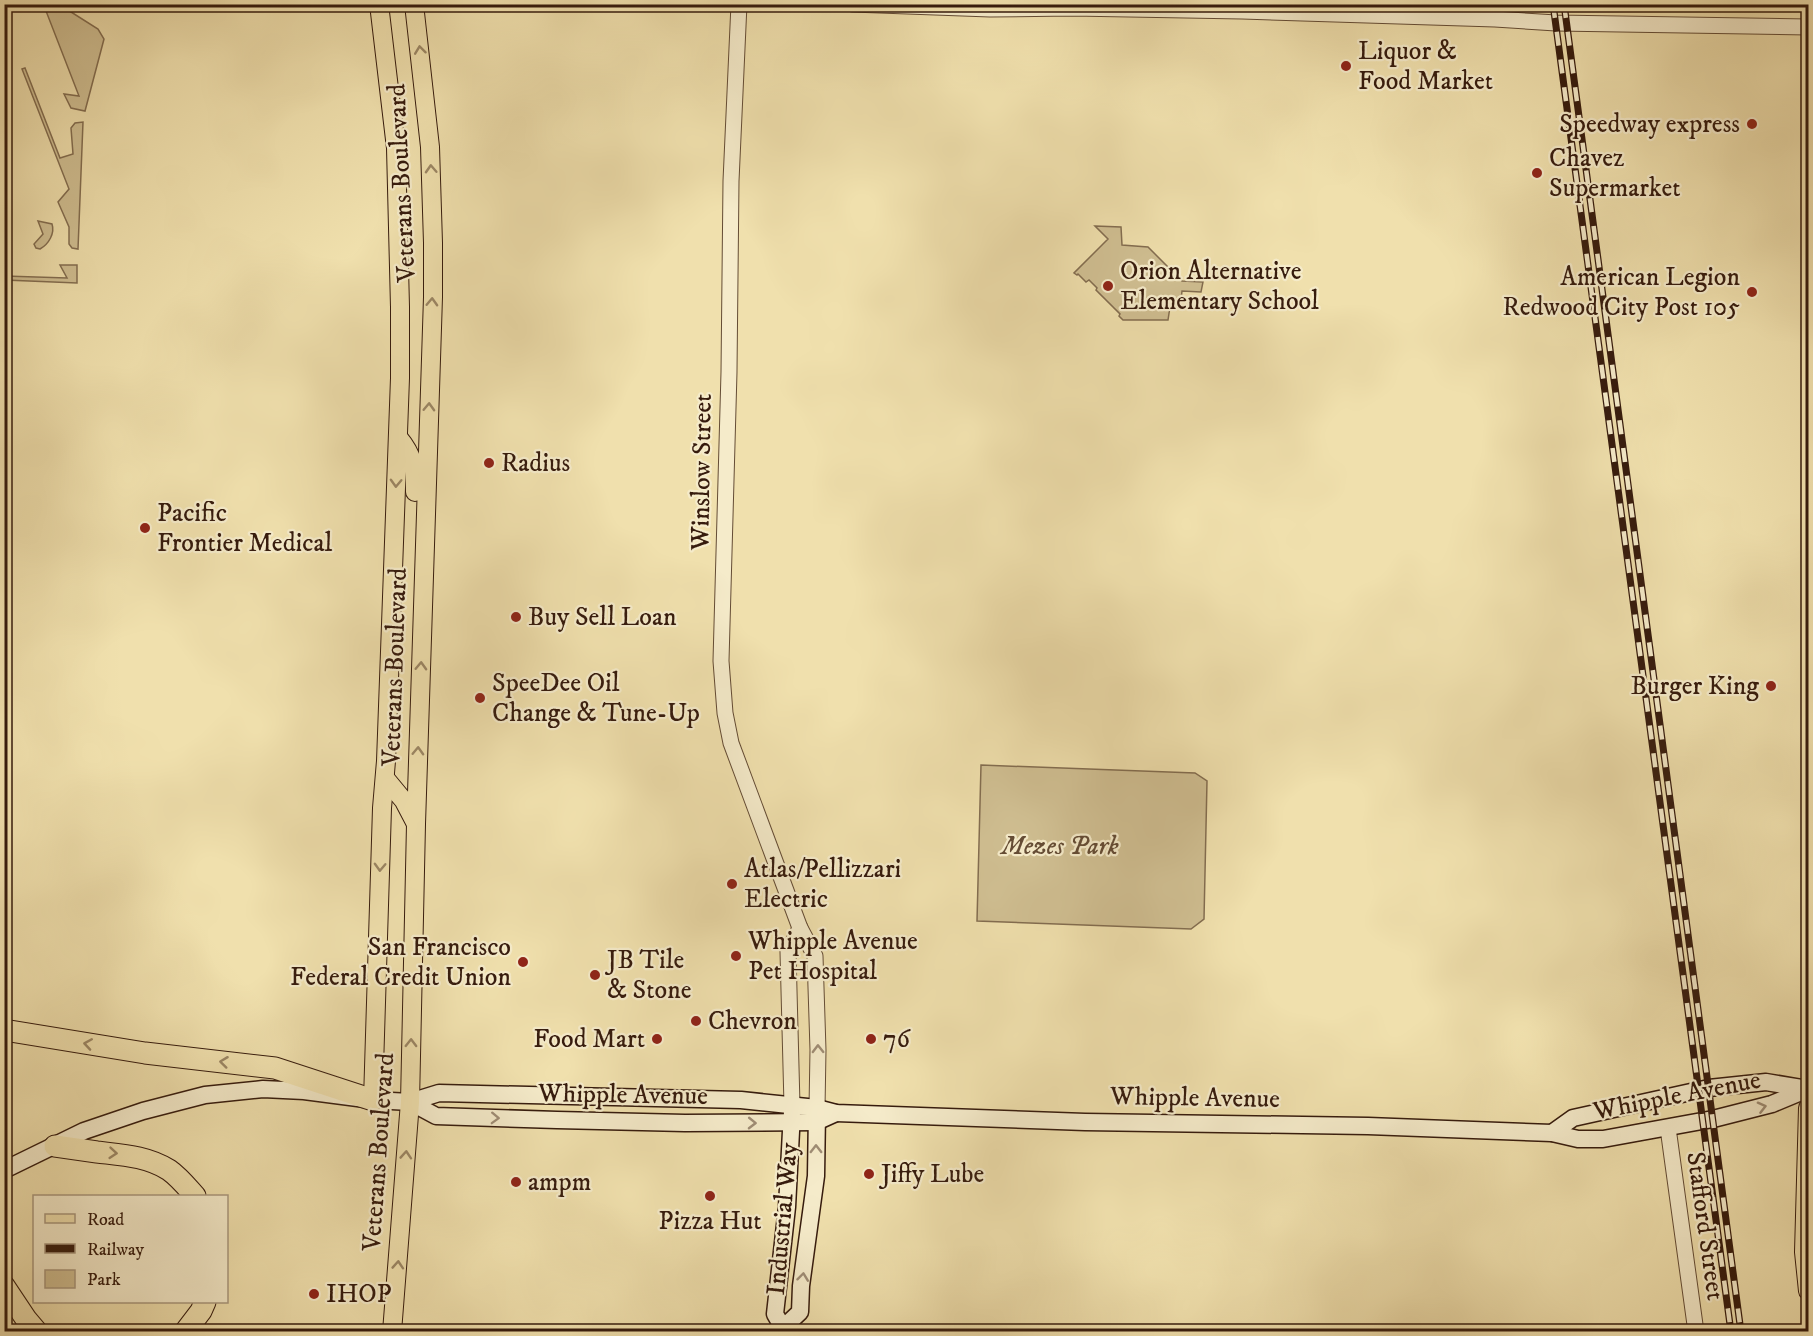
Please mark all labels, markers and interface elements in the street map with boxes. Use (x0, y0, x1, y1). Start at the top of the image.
place label: Liquor & Food Market (1358, 35, 1493, 98)
one-way arrow (414, 45, 426, 55)
marker: Liquor & Food Market (1339, 59, 1353, 73)
street label: Veterans Boulevard (380, 83, 424, 284)
place label: Speedway express (1559, 108, 1740, 141)
marker: Speedway express (1745, 117, 1759, 131)
place label: Chavez Supermarket (1549, 142, 1681, 205)
one-way arrow (425, 165, 438, 174)
marker: Chavez Supermarket (1530, 166, 1544, 180)
place label: Orion Alternative Elementary School (1120, 255, 1319, 318)
place label: American Legion Redwood City Post 105 (1503, 261, 1740, 324)
marker: Orion Alternative Elementary School (1101, 279, 1115, 293)
marker: American Legion Redwood City Post 105 (1745, 285, 1759, 299)
one-way arrow (426, 298, 439, 307)
street label: Winslow Street (684, 393, 720, 552)
one-way arrow (423, 402, 435, 411)
place label: Radius (501, 447, 570, 480)
marker: Radius (482, 456, 496, 470)
one-way arrow (390, 479, 403, 488)
place label: Pacific Frontier Medical (157, 497, 333, 560)
marker: Pacific Frontier Medical (138, 521, 152, 535)
street label: Veterans Boulevard (375, 567, 415, 768)
place label: Buy Sell Loan (528, 601, 677, 634)
marker: Buy Sell Loan (509, 610, 523, 624)
one-way arrow (415, 662, 427, 671)
place label: SpeeDee Oil Change & Tune-Up (492, 667, 700, 730)
place label: Burger King (1630, 670, 1759, 703)
marker: Burger King (1764, 679, 1778, 693)
marker: SpeeDee Oil Change & Tune-Up (473, 691, 487, 705)
one-way arrow (412, 747, 425, 756)
park label: Mezes Park (999, 830, 1119, 863)
place label: Atlas/Pellizzari Electric (744, 853, 901, 916)
one-way arrow (374, 862, 387, 871)
marker: Atlas/Pellizzari Electric (725, 877, 739, 891)
place label: Whipple Avenue Pet Hospital (747, 925, 918, 988)
place label: San Francisco Federal Credit Union (290, 931, 511, 994)
place label: JB Tile & Stone (605, 944, 691, 1007)
marker: Whipple Avenue Pet Hospital (729, 949, 743, 963)
marker: San Francisco Federal Credit Union (516, 955, 530, 969)
marker: JB Tile & Stone (588, 968, 602, 982)
place label: Chevron (708, 1005, 797, 1038)
marker: Chevron (689, 1014, 703, 1028)
place label: Food Mart (533, 1023, 645, 1056)
place label: 76 (883, 1023, 912, 1056)
marker: Food Mart (650, 1032, 664, 1046)
marker: 76 (864, 1032, 878, 1046)
one-way arrow (83, 1038, 92, 1050)
one-way arrow (405, 1039, 418, 1048)
one-way arrow (812, 1045, 824, 1054)
street label: Veterans Boulevard (356, 1052, 402, 1253)
one-way arrow (219, 1056, 228, 1069)
street label: Whipple Avenue (1589, 1064, 1764, 1129)
street label: Whipple Avenue (537, 1077, 708, 1113)
street label: Whipple Avenue (1109, 1080, 1280, 1116)
one-way arrow (1757, 1101, 1767, 1114)
one-way arrow (490, 1112, 499, 1124)
one-way arrow (748, 1116, 757, 1129)
street label: Industrial Way (760, 1141, 806, 1297)
one-way arrow (810, 1144, 822, 1153)
one-way arrow (108, 1146, 117, 1159)
one-way arrow (399, 1150, 412, 1159)
street label: Stafford Street (1678, 1150, 1732, 1302)
place label: Jiffy Lube (879, 1158, 984, 1191)
place label: ampm (528, 1166, 591, 1199)
marker: Jiffy Lube (862, 1167, 876, 1181)
marker: ampm (509, 1175, 523, 1189)
marker: Pizza Hut (703, 1189, 717, 1203)
legend (33, 1195, 228, 1303)
place label: Pizza Hut (658, 1205, 762, 1238)
text: Road (87, 1209, 124, 1231)
text: Railway (87, 1239, 145, 1261)
one-way arrow (391, 1260, 404, 1269)
text: Park (87, 1269, 121, 1291)
one-way arrow (796, 1272, 808, 1281)
place label: IHOP (326, 1278, 391, 1311)
marker: IHOP (307, 1287, 321, 1301)

